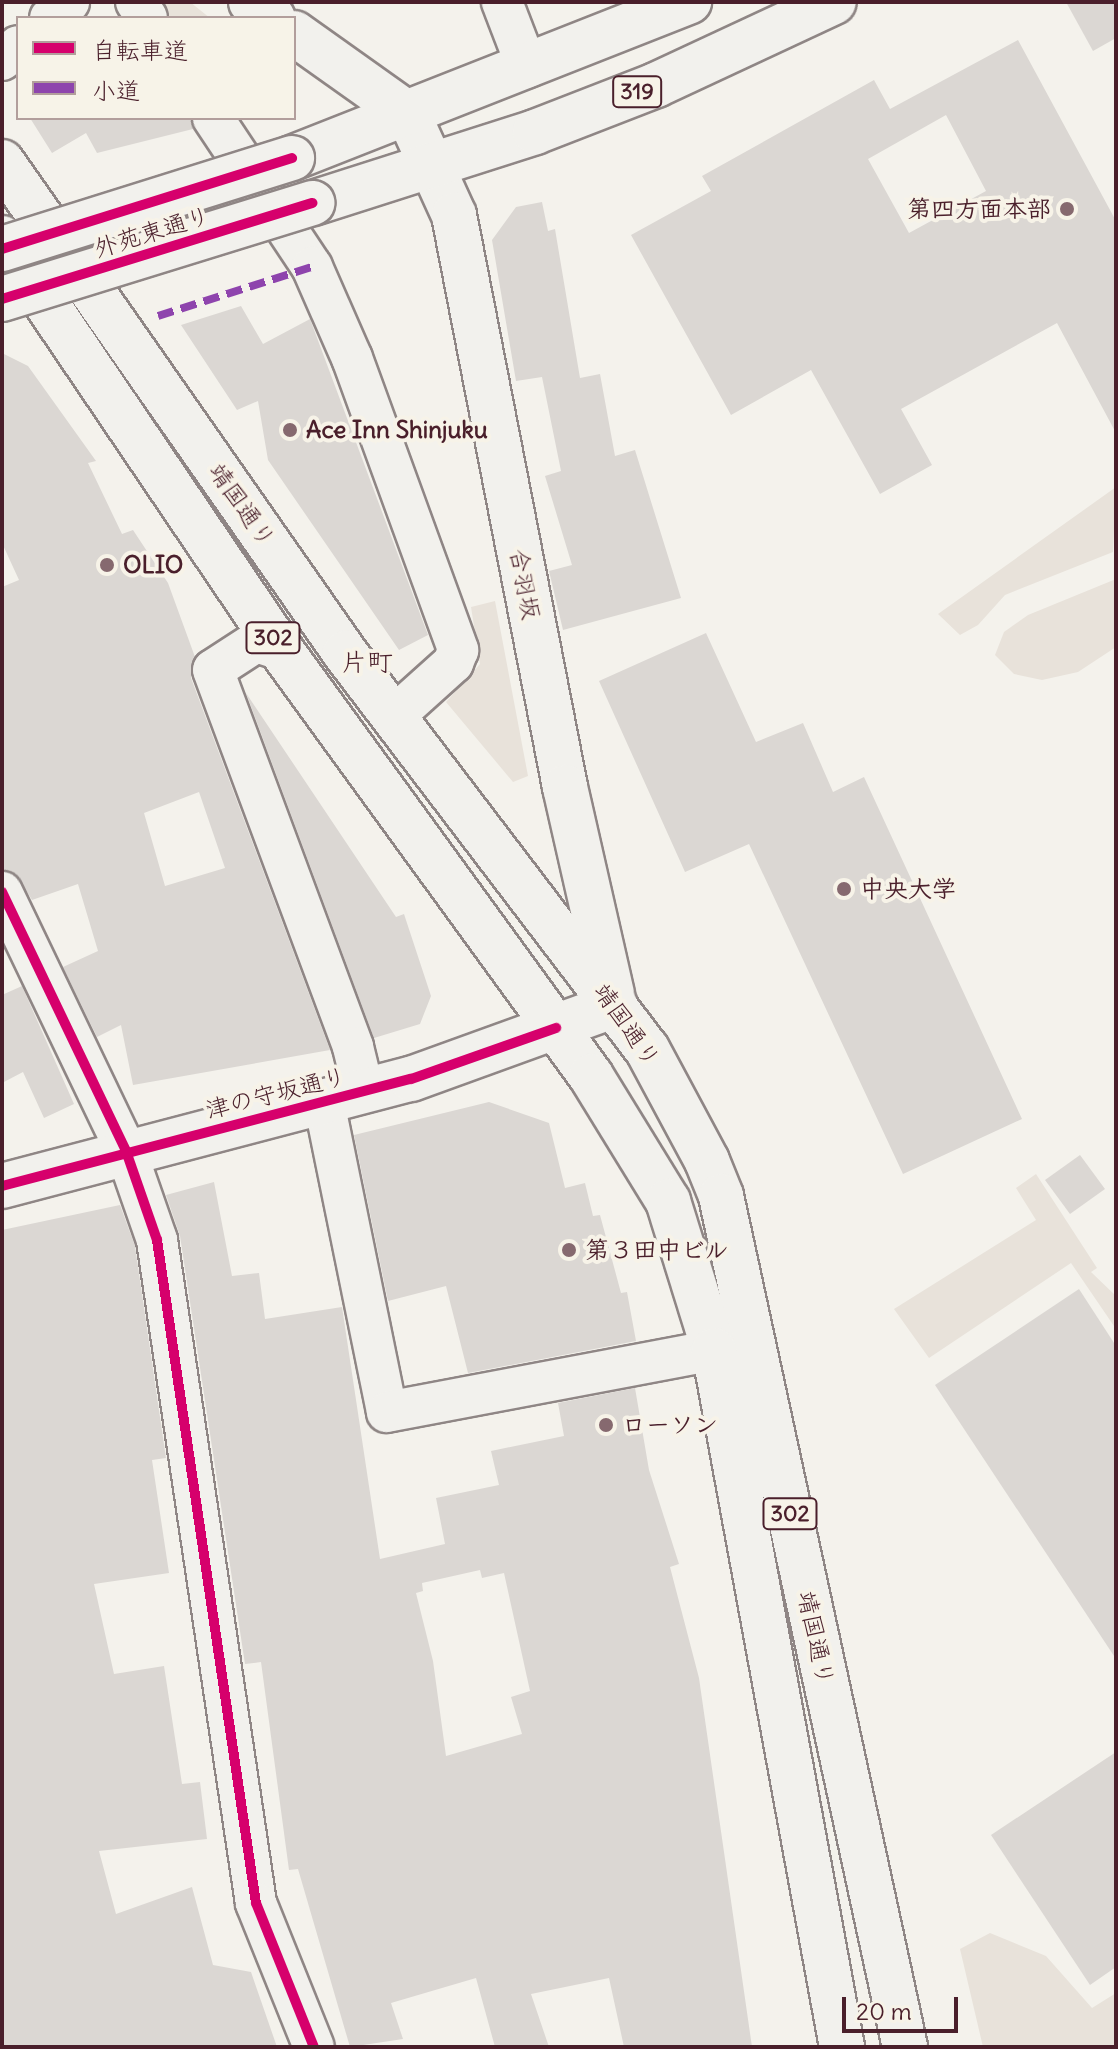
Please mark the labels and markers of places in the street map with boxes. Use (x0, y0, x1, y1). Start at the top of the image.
place label: 第四方面本部 (907, 195, 1051, 223)
marker: 第四方面本部 (1058, 200, 1076, 218)
place label: Ace Inn Shinjuku (306, 416, 488, 444)
marker: Ace Inn Shinjuku (281, 421, 299, 439)
place label: OLIO (123, 551, 183, 579)
marker: OLIO (98, 556, 116, 574)
place label: 中央大学 (860, 875, 956, 903)
marker: 中央大学 (835, 880, 853, 898)
place label: 第３田中ビル (585, 1236, 729, 1264)
marker: 第３田中ビル (560, 1241, 578, 1259)
place label: ローソン (622, 1411, 718, 1439)
marker: ローソン (597, 1416, 615, 1434)

